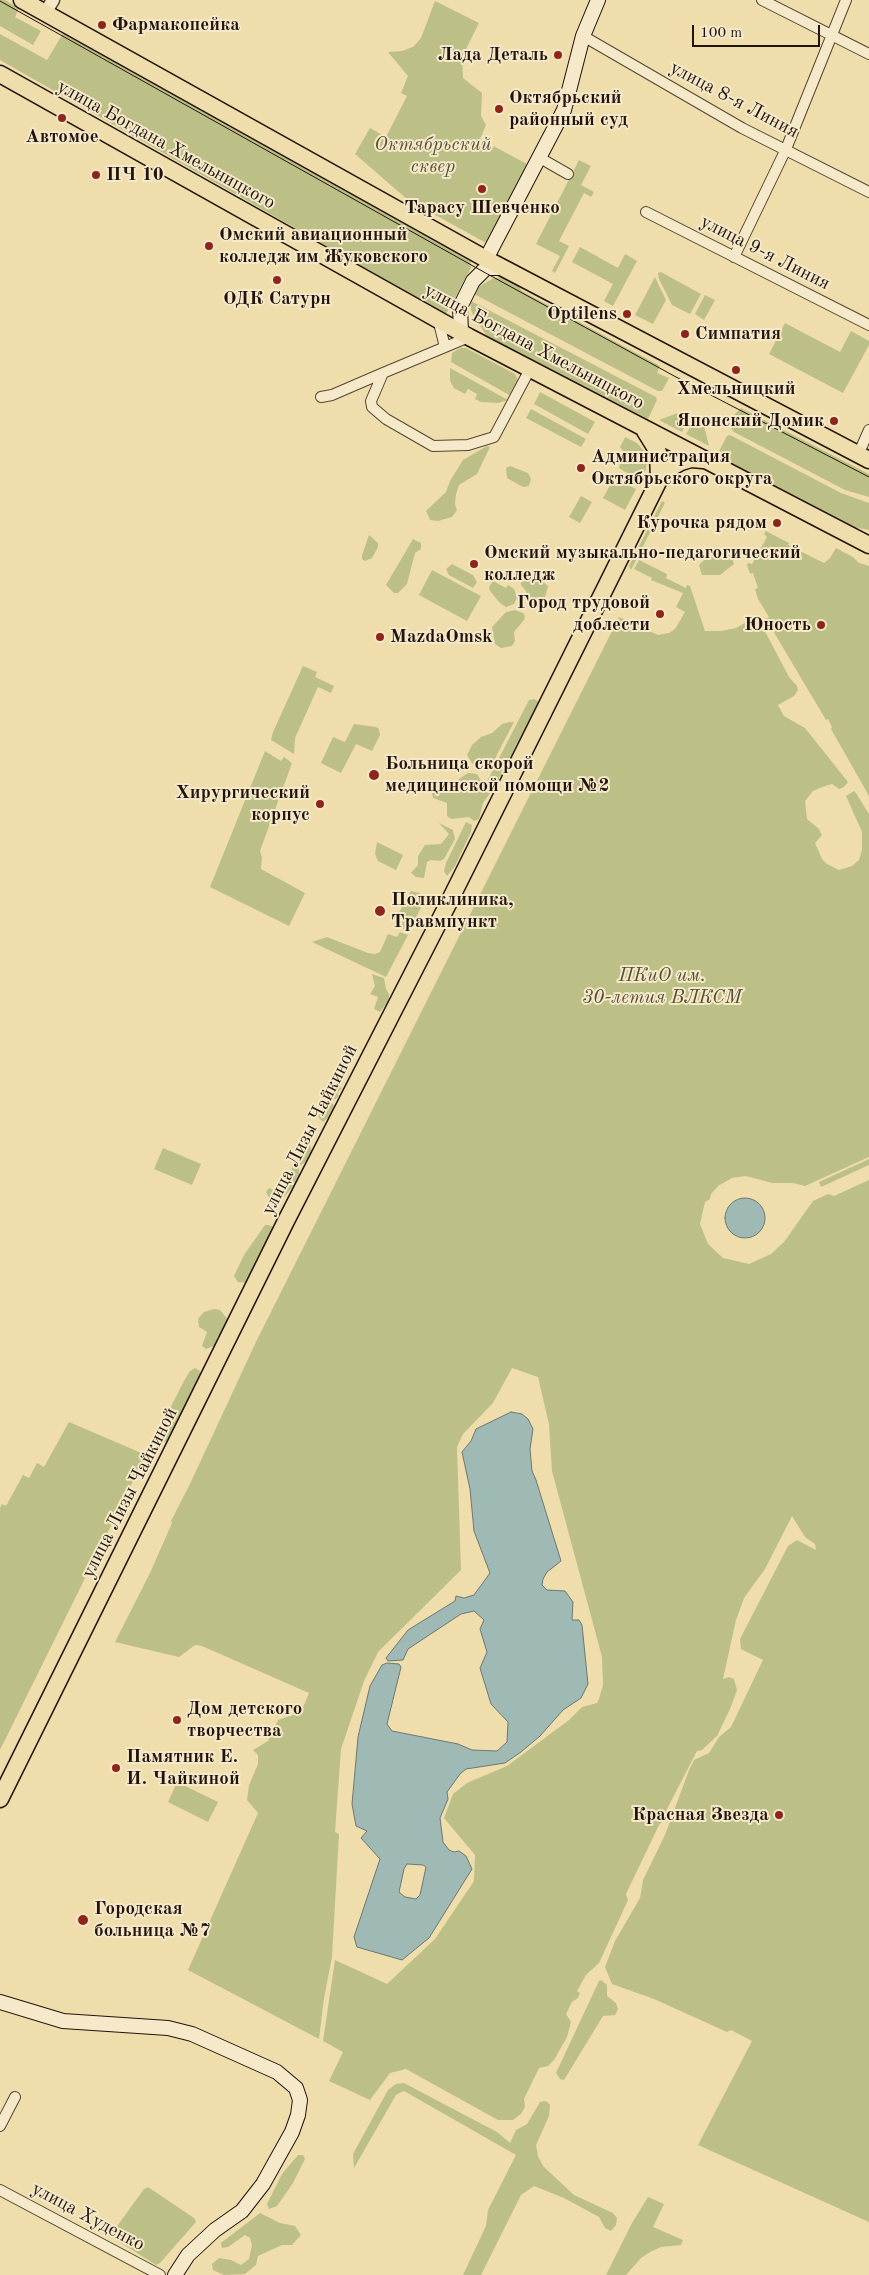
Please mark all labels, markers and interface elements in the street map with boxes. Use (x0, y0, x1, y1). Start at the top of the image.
place label: Фармакопейка (112, 14, 240, 36)
scale bar (694, 15, 822, 47)
marker: Фармакопейка (96, 19, 108, 31)
text: 100 m (700, 26, 742, 41)
place label: Лада Деталь (438, 44, 548, 66)
marker: Лада Деталь (552, 49, 564, 61)
street label: улица 8-я Линия (666, 56, 802, 144)
street label: улица Богдана Хмельницкого (53, 75, 279, 215)
place label: Октябрьский районный суд (509, 87, 628, 131)
marker: Октябрьский районный суд (493, 103, 505, 115)
marker: Автомое (56, 112, 68, 124)
place label: Автомое (25, 126, 99, 148)
park label: Октябрьский сквер (374, 134, 492, 178)
place label: ПЧ 10 (106, 164, 164, 186)
marker: ПЧ 10 (90, 169, 102, 181)
marker: Тарасу Шевченко (476, 183, 488, 195)
place label: Тарасу Шевченко (404, 197, 560, 219)
street label: улица 9-я Линия (696, 210, 834, 296)
place label: Омский авиационный колледж им Жуковского (219, 224, 428, 268)
marker: Омский авиационный колледж им Жуковского (203, 240, 215, 252)
marker: ОДК Сатурн (271, 274, 283, 286)
street label: улица Богдана Хмельницкого (420, 279, 648, 415)
place label: ОДК Сатурн (223, 288, 331, 310)
place label: Optilens (547, 303, 617, 325)
marker: Optilens (621, 308, 633, 320)
place label: Симпатия (695, 323, 781, 345)
marker: Симпатия (679, 328, 691, 340)
marker: Хмельницкий (730, 364, 742, 376)
place label: Хмельницкий (676, 378, 796, 400)
place label: Японский Домик (676, 410, 824, 432)
marker: Японский Домик (828, 415, 840, 427)
place label: Администрация Октябрьского округа (591, 446, 773, 490)
marker: Администрация Октябрьского округа (575, 462, 587, 474)
place label: Курочка рядом (636, 512, 767, 534)
marker: Курочка рядом (771, 517, 783, 529)
place label: Омский музыкально-педагогический колледж (484, 542, 801, 586)
marker: Омский музыкально-педагогический колледж (468, 558, 480, 570)
place label: Город трудовой доблести (517, 592, 650, 636)
marker: Город трудовой доблести (654, 608, 666, 620)
place label: Юность (744, 614, 811, 636)
marker: Юность (815, 619, 827, 631)
place label: MazdaOmsk (390, 626, 493, 648)
marker: MazdaOmsk (374, 631, 386, 643)
place label: Больница скорой медицинской помощи №2 (385, 753, 609, 797)
marker: Больница скорой медицинской помощи №2 (367, 768, 381, 782)
place label: Хирургический корпус (175, 782, 310, 826)
marker: Хирургический корпус (314, 798, 326, 810)
place label: Поликлиника, Травмпункт (391, 889, 514, 933)
marker: Поликлиника, Травмпункт (373, 904, 387, 918)
park label: ПКиО им. 30-летия ВЛКСМ (582, 965, 742, 1009)
street label: улица Лизы Чайкиной (257, 1041, 363, 1219)
street label: улица Лизы Чайкиной (77, 1404, 183, 1582)
place label: Дом детского творчества (187, 1698, 302, 1742)
marker: Дом детского творчества (171, 1714, 183, 1726)
place label: Памятник Е. И. Чайкиной (126, 1746, 240, 1790)
marker: Памятник Е. И. Чайкиной (110, 1762, 122, 1774)
place label: Красная Звезда (632, 1804, 769, 1826)
marker: Красная Звезда (773, 1809, 785, 1821)
place label: Городская больница №7 (94, 1898, 211, 1942)
marker: Городская больница №7 (76, 1913, 90, 1927)
street label: улица Худенко (28, 2178, 148, 2256)

